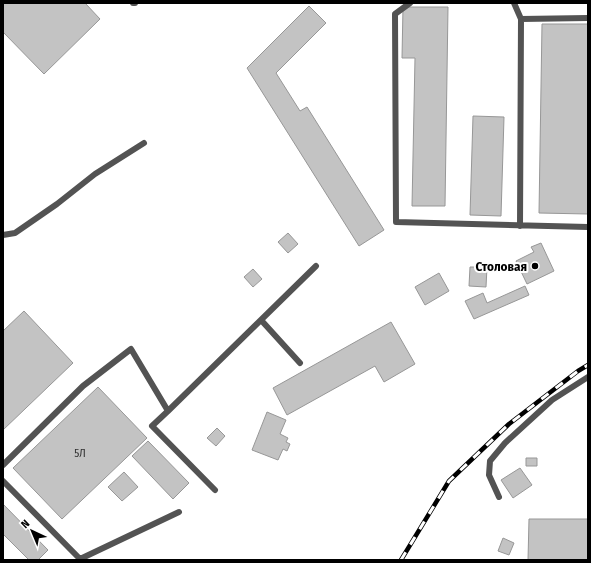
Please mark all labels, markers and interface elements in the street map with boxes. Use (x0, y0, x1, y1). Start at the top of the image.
place label: Столовая (476, 259, 527, 274)
marker: Столовая (530, 261, 540, 271)
house number: 5Л (74, 447, 86, 460)
north arrow (12, 511, 52, 551)
text: N (19, 517, 32, 531)

